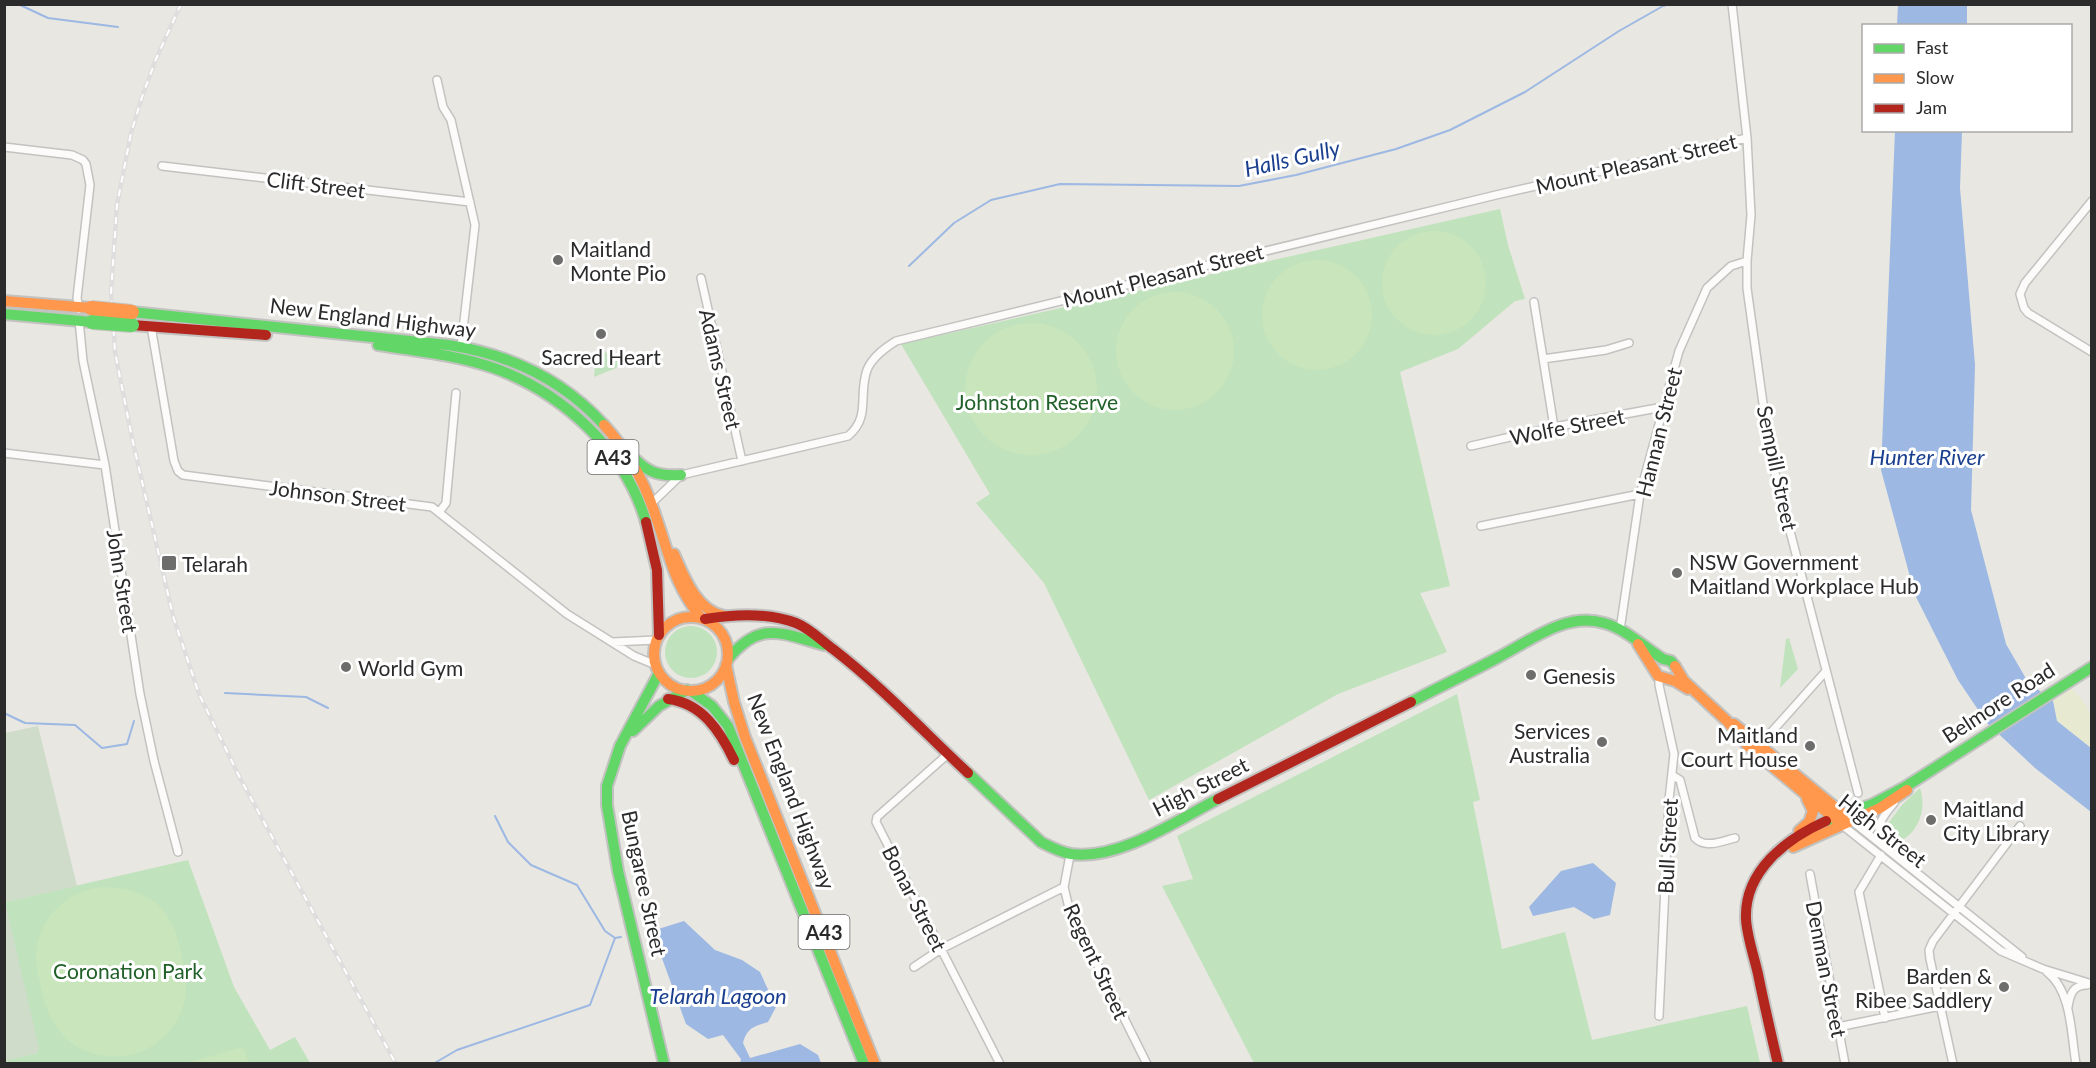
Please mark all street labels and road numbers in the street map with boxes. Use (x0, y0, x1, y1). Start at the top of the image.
street label: Mount Pleasant Street (1533, 128, 1739, 198)
street label: Clift Street (265, 166, 367, 203)
street label: Mount Pleasant Street (1060, 238, 1266, 312)
street label: New England Highway (268, 292, 478, 342)
street label: Adams Street (695, 306, 747, 432)
street label: Hannan Street (1630, 364, 1686, 499)
street label: Wolfe Street (1508, 403, 1627, 449)
street label: Sempill Street (1753, 403, 1804, 533)
road number: A43 (588, 440, 638, 474)
street label: Johnson Street (268, 474, 408, 516)
street label: John Street (102, 527, 144, 635)
street label: Belmore Road (1937, 656, 2059, 748)
street label: New England Highway (743, 690, 841, 893)
street label: High Street (1148, 751, 1253, 821)
street label: High Street (1834, 788, 1932, 872)
street label: Bull Street (1652, 797, 1682, 894)
street label: Bungaree Street (617, 808, 673, 959)
street label: Bonar Street (878, 841, 953, 955)
street label: Regent Street (1059, 899, 1135, 1023)
street label: Denman Street (1801, 899, 1853, 1040)
road number: A43 (798, 915, 850, 949)

